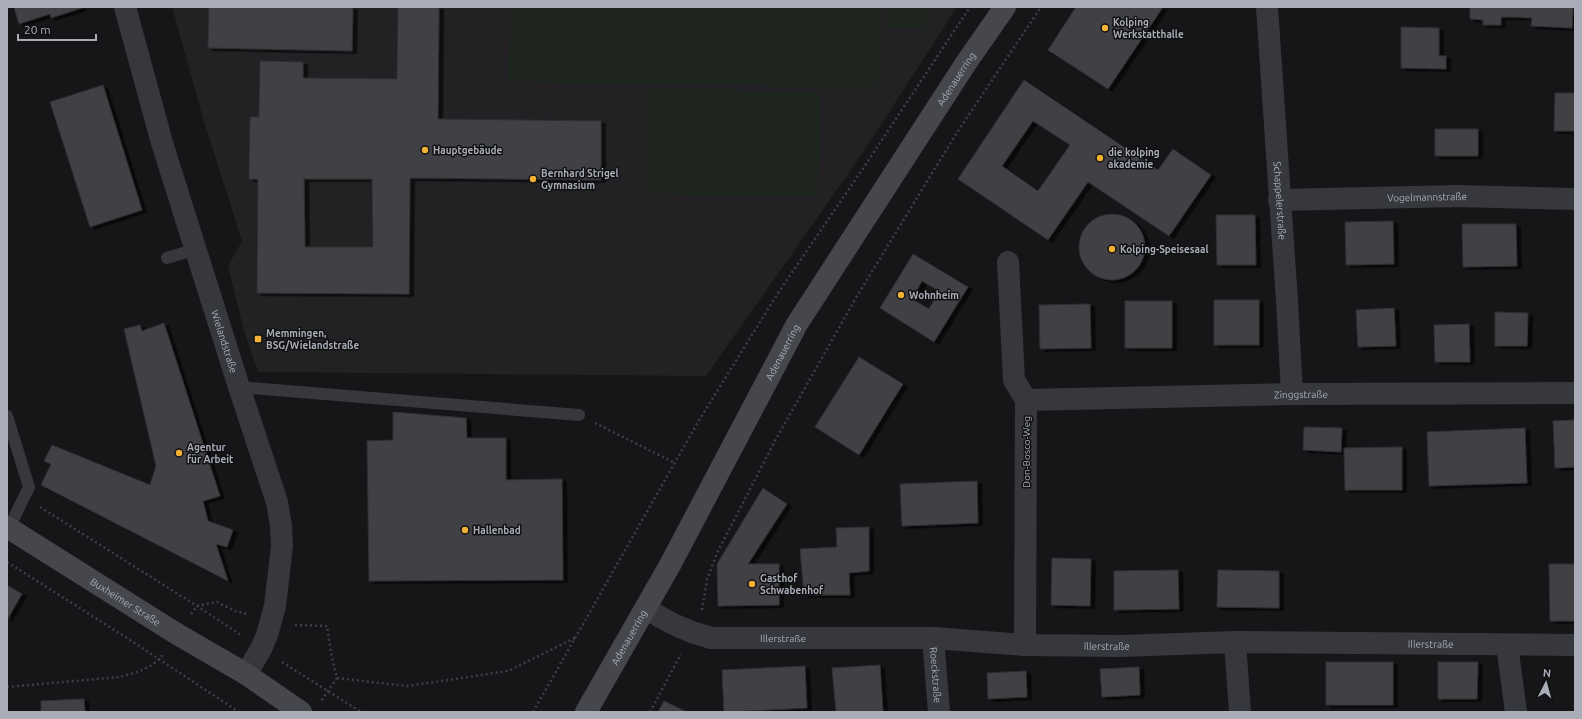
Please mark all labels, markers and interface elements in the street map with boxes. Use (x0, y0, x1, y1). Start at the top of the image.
scale bar (18, 16, 96, 42)
place label: Kolping Werkstatthalle (1113, 17, 1184, 40)
text: 20 m (24, 23, 51, 36)
marker: Kolping Werkstatthalle (1100, 23, 1110, 33)
street label: Adenauerring (935, 50, 977, 107)
marker: Hauptgebäude (420, 145, 430, 155)
place label: Hauptgebäude (433, 145, 503, 156)
place label: die kolping akademie (1108, 147, 1160, 170)
marker: die kolping akademie (1095, 153, 1105, 163)
street label: Schappelerstraße (1272, 161, 1288, 240)
place label: Bernhard Strigel Gymnasium (541, 168, 619, 191)
marker: Bernhard Strigel Gymnasium (528, 174, 538, 184)
street label: Vogelmannstraße (1387, 190, 1467, 203)
marker: Kolping-Speisesaal (1107, 244, 1117, 254)
place label: Kolping-Speisesaal (1120, 244, 1208, 255)
marker: Wohnheim (896, 290, 906, 300)
place label: Wohnheim (909, 290, 959, 301)
street label: Wielandstraße (210, 309, 240, 374)
street label: Adenauerring (763, 322, 801, 382)
place label: Memmingen, BSG/Wielandstraße (266, 328, 360, 351)
marker: Memmingen, BSG/Wielandstraße (253, 334, 263, 344)
street label: Zinggstraße (1274, 388, 1328, 400)
street label: Don-Bosco-Weg (1021, 416, 1032, 488)
place label: Agentur für Arbeit (187, 442, 234, 465)
marker: Agentur für Arbeit (174, 448, 184, 458)
marker: Hallenbad (460, 525, 470, 535)
place label: Hallenbad (473, 525, 521, 536)
place label: Gasthof Schwabenhof (760, 573, 824, 596)
street label: Buxheimer Straße (88, 575, 163, 628)
marker: Gasthof Schwabenhof (747, 579, 757, 589)
street label: Adenauerring (609, 608, 649, 667)
street label: Illerstraße (760, 633, 806, 644)
street label: Illerstraße (1408, 638, 1454, 649)
street label: Illerstraße (1084, 640, 1130, 652)
street label: Roeckstraße (928, 646, 944, 703)
north arrow (1526, 663, 1566, 703)
text: N (1542, 667, 1552, 679)

